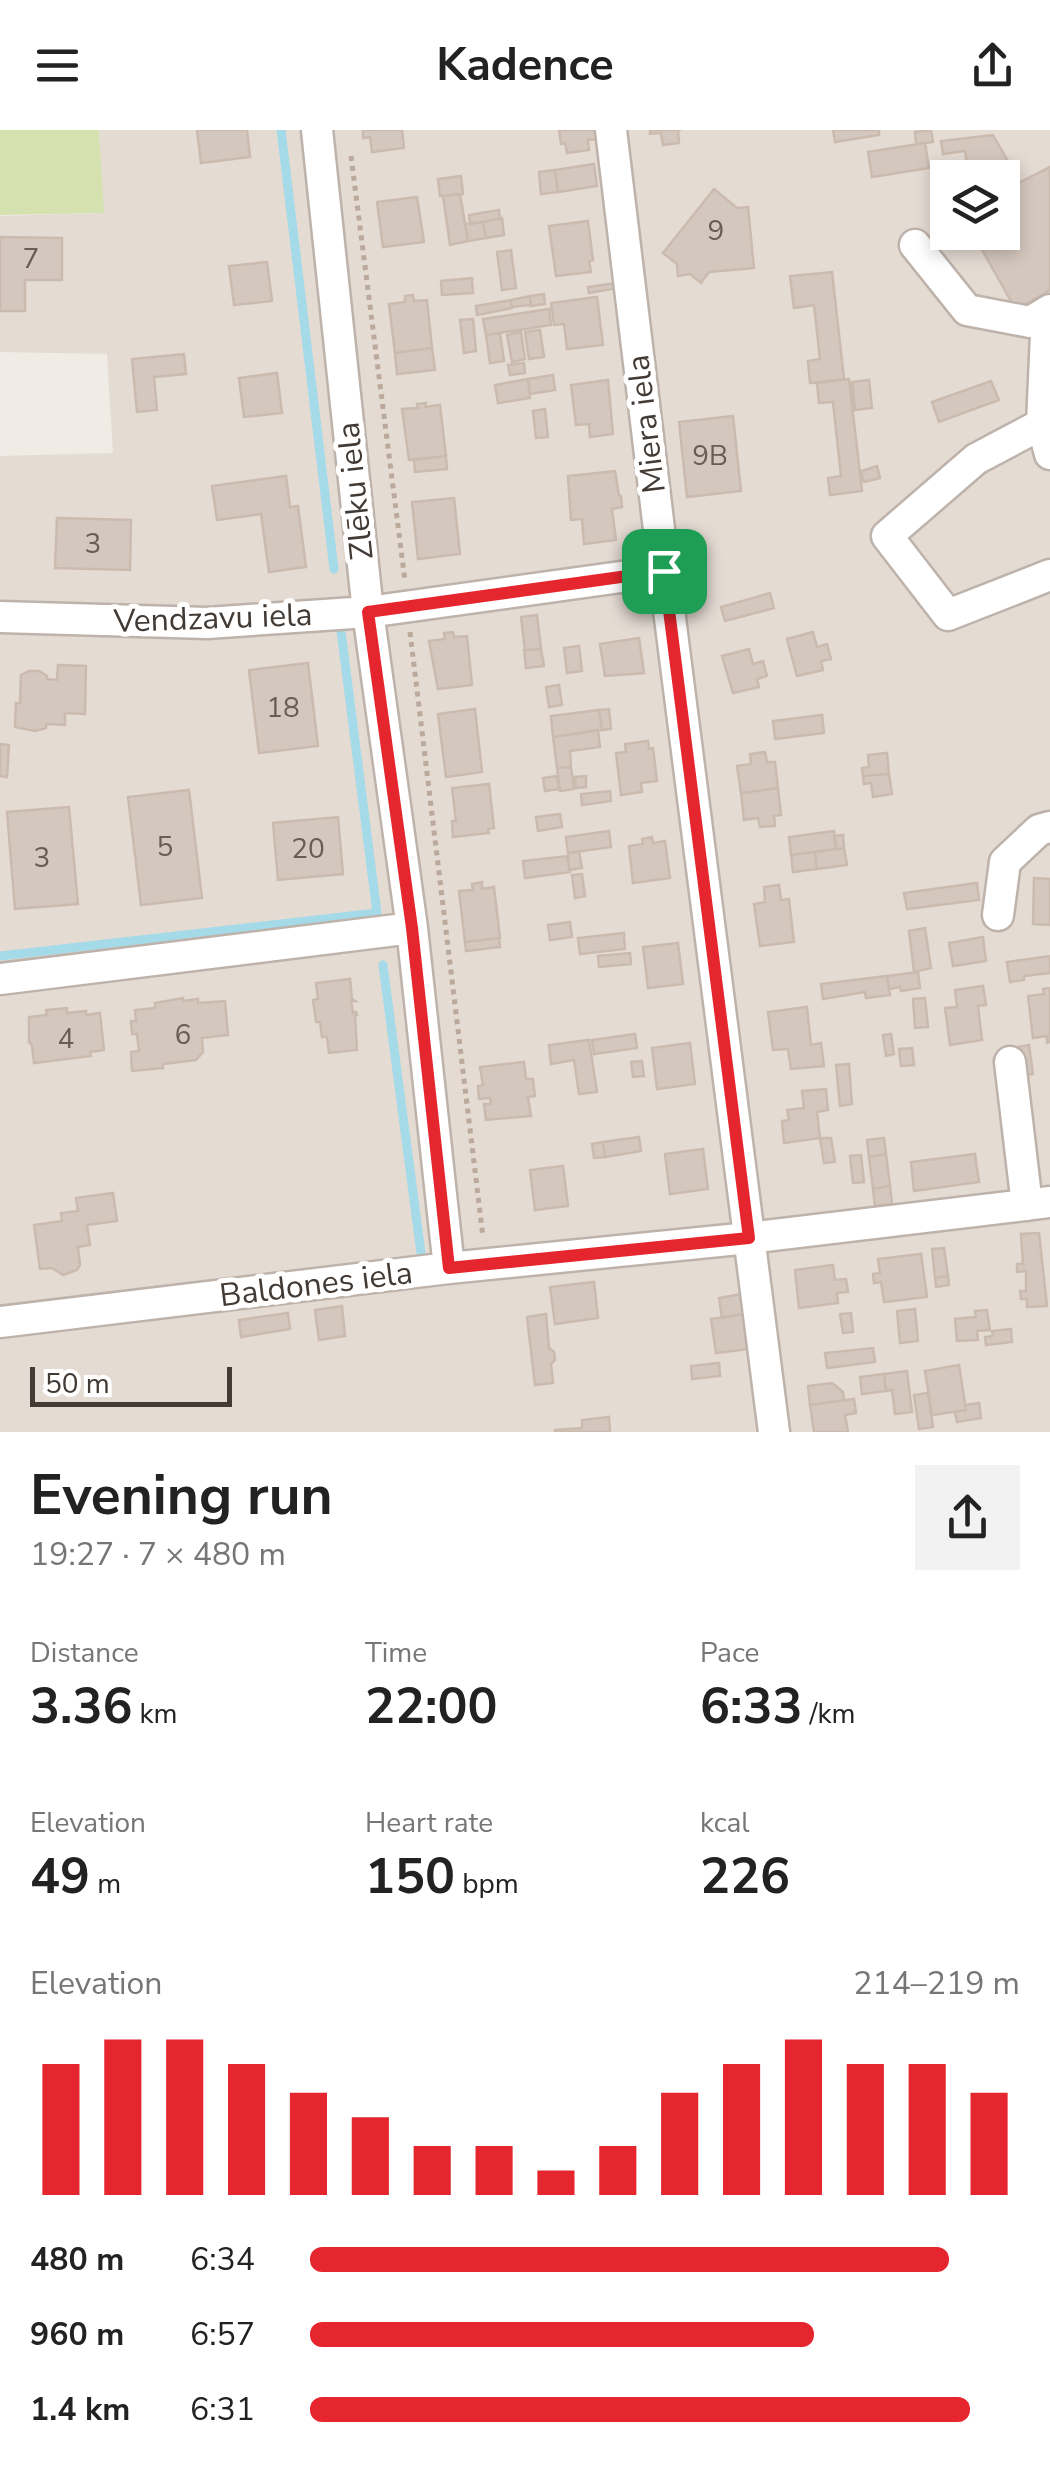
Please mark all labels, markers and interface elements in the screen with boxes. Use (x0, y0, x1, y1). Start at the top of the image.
text: Kadence (436, 35, 614, 96)
icon: menu (30, 38, 85, 93)
icon: share (965, 38, 1020, 93)
map controls (930, 160, 1020, 250)
button: layers (930, 160, 1020, 250)
house number: 9 (708, 212, 724, 250)
house number: 7 (23, 240, 39, 278)
street label: Miera iela (616, 352, 676, 496)
street label: Zlēku iela (326, 420, 384, 562)
house number: 9B (692, 437, 728, 475)
house number: 3 (85, 525, 101, 563)
pin (622, 529, 707, 614)
icon: arrive (637, 544, 692, 599)
street label: Vendzavu iela (112, 593, 313, 643)
house number: 18 (266, 689, 300, 727)
house number: 5 (157, 828, 173, 866)
house number: 20 (291, 830, 325, 868)
house number: 3 (34, 839, 50, 877)
house number: 6 (175, 1016, 191, 1054)
house number: 4 (58, 1020, 74, 1058)
street label: Baldones iela (217, 1251, 415, 1317)
scale bar (30, 1362, 232, 1406)
text: 50 m (45, 1365, 110, 1403)
text: Evening run (30, 1458, 333, 1533)
button: share (915, 1465, 1020, 1570)
text: 19:27 · 7 × 480 m (30, 1533, 286, 1576)
text: Distance (30, 1634, 139, 1672)
text: Time (365, 1634, 427, 1672)
text: Pace (700, 1634, 759, 1672)
text: 3.36 (30, 1672, 132, 1741)
text: 22:00 (365, 1672, 497, 1741)
text: 6:33 (700, 1672, 802, 1741)
text: km (132, 1695, 178, 1733)
text: /km (802, 1695, 855, 1733)
text: Elevation (30, 1804, 146, 1842)
text: Heart rate (365, 1804, 493, 1842)
text: kcal (700, 1804, 750, 1842)
text: 49 (30, 1842, 90, 1911)
text: 150 (365, 1842, 455, 1911)
text: 226 (700, 1842, 790, 1911)
text: m (90, 1865, 121, 1903)
text: bpm (455, 1865, 519, 1903)
text: Elevation (30, 1962, 163, 2005)
text: 214–219 m (853, 1962, 1020, 2005)
text: 480 m (30, 2238, 124, 2281)
text: 6:34 (190, 2238, 255, 2281)
text: 960 m (30, 2313, 124, 2356)
text: 6:57 (190, 2313, 255, 2356)
text: 1.4 km (30, 2388, 130, 2431)
text: 6:31 (190, 2388, 255, 2431)

